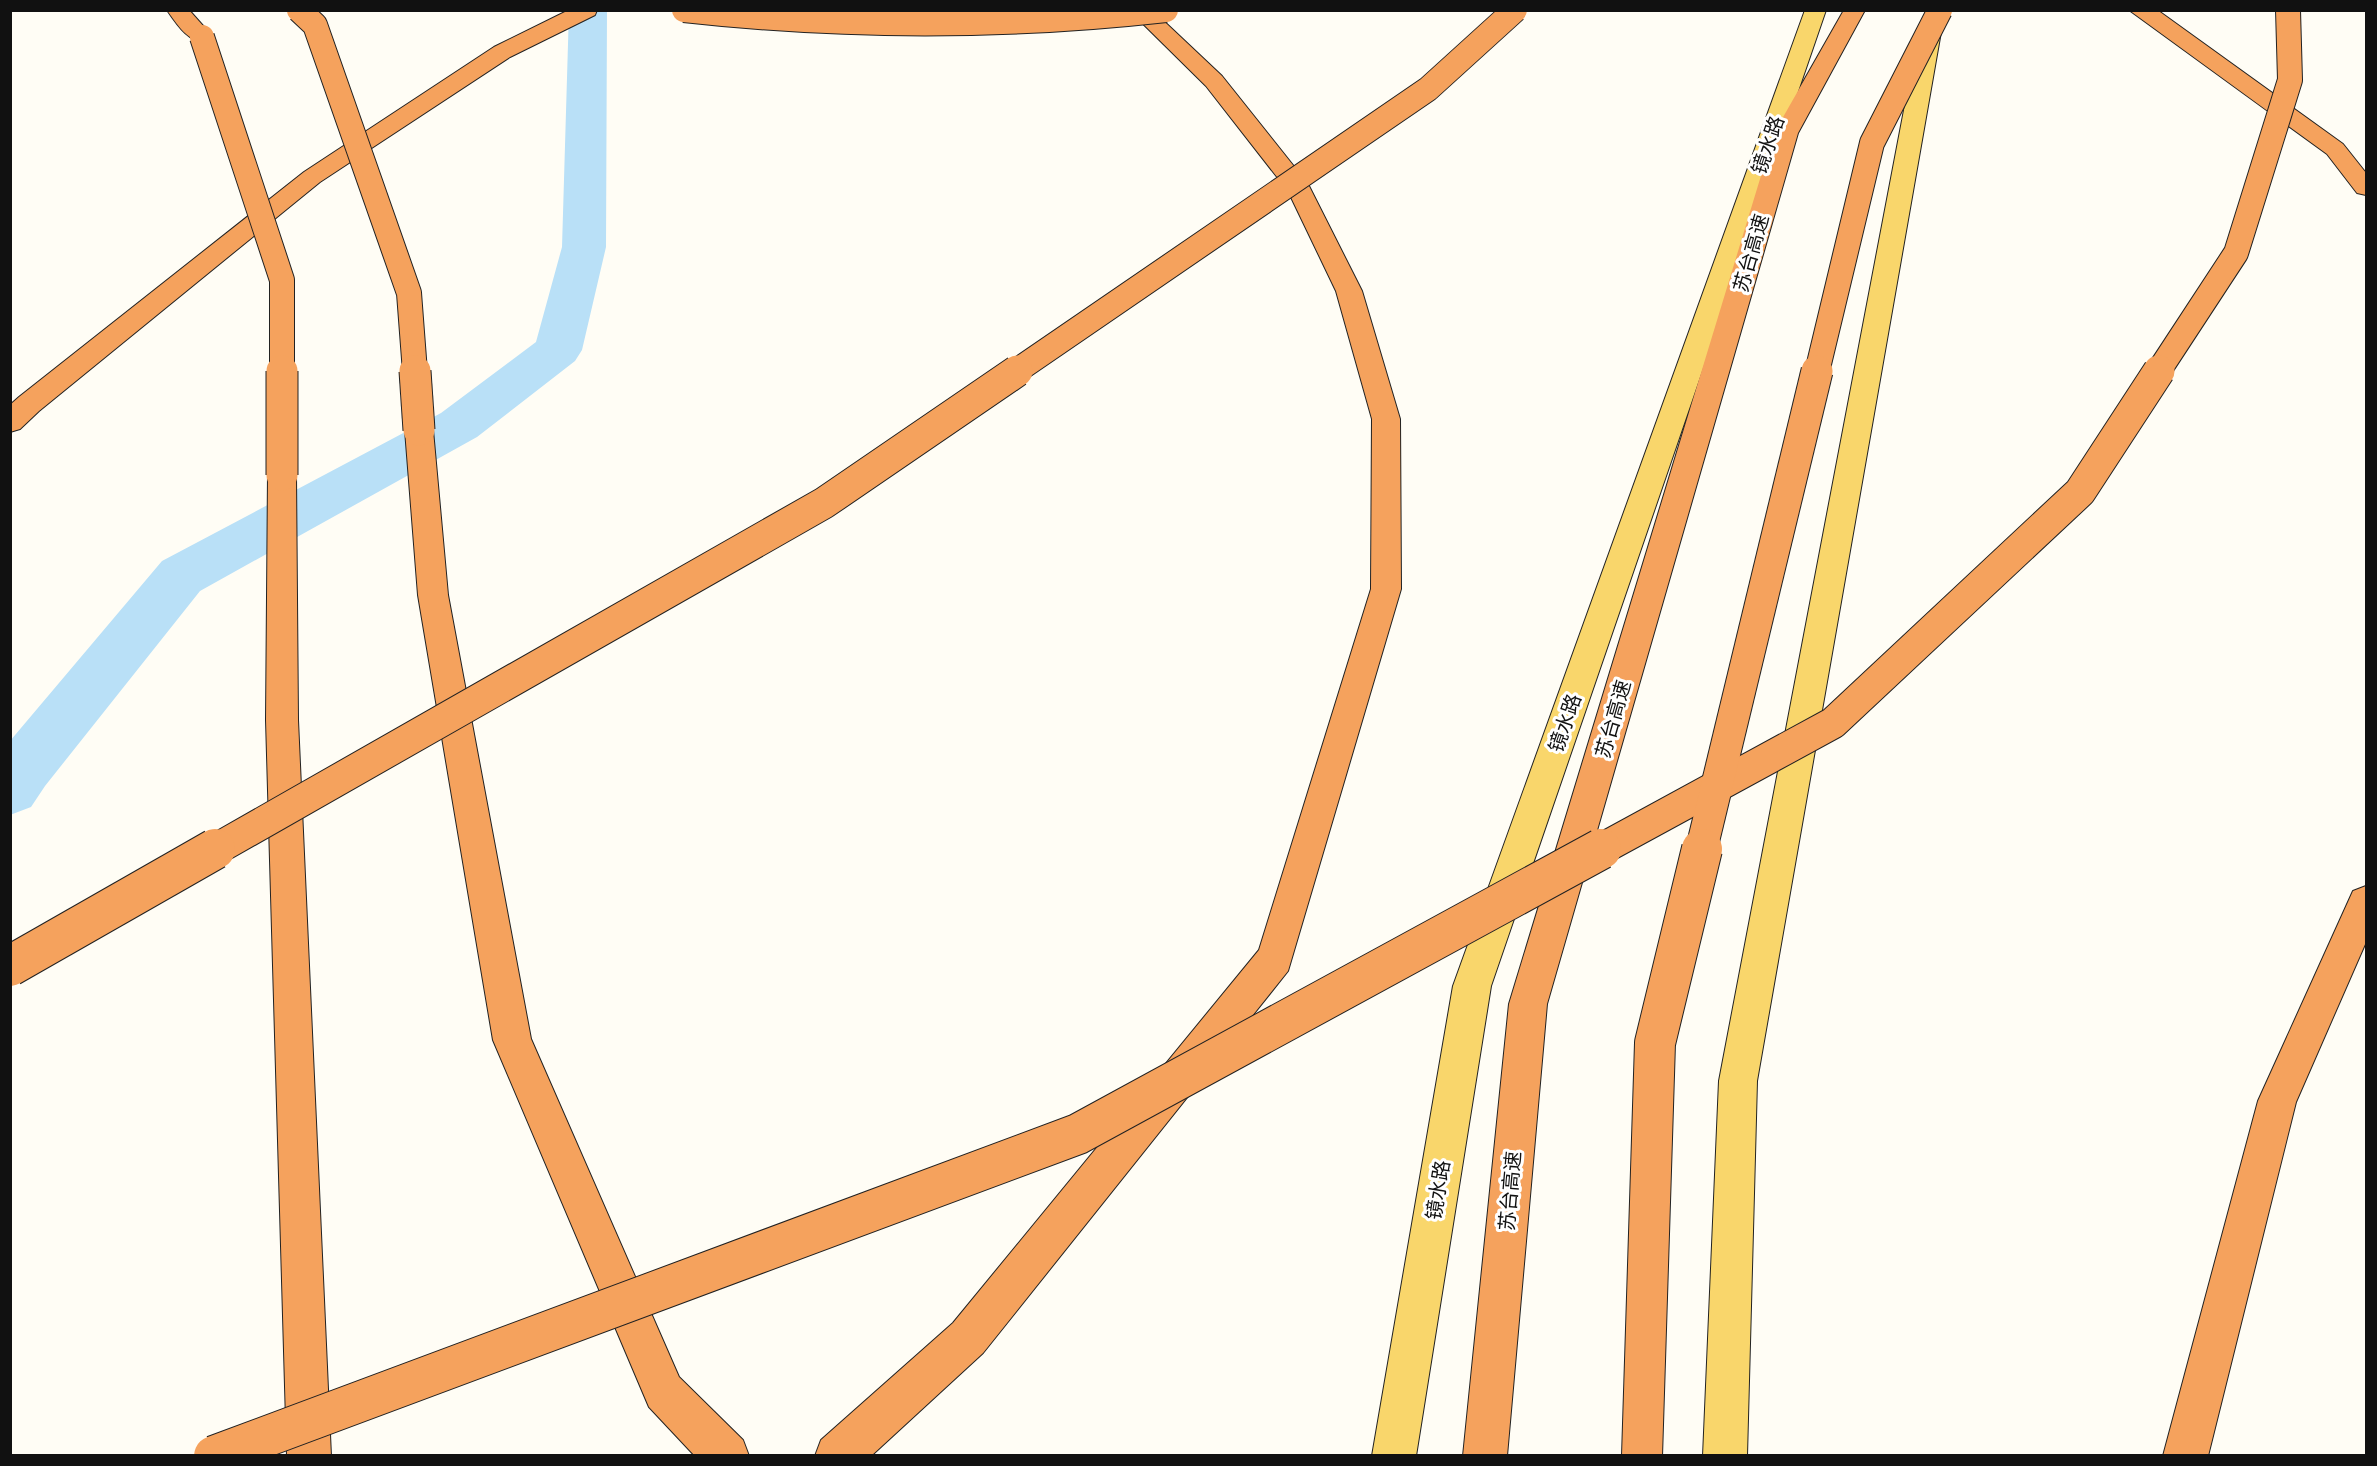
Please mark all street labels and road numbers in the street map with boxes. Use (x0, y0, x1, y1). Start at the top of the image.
street label: 镜水路 (1747, 113, 1789, 177)
street label: 苏台高速 (1728, 211, 1774, 295)
street label: 苏台高速 (1590, 677, 1636, 761)
street label: 镜水路 (1544, 691, 1586, 755)
street label: 苏台高速 (1495, 1150, 1525, 1232)
street label: 镜水路 (1421, 1158, 1455, 1222)

